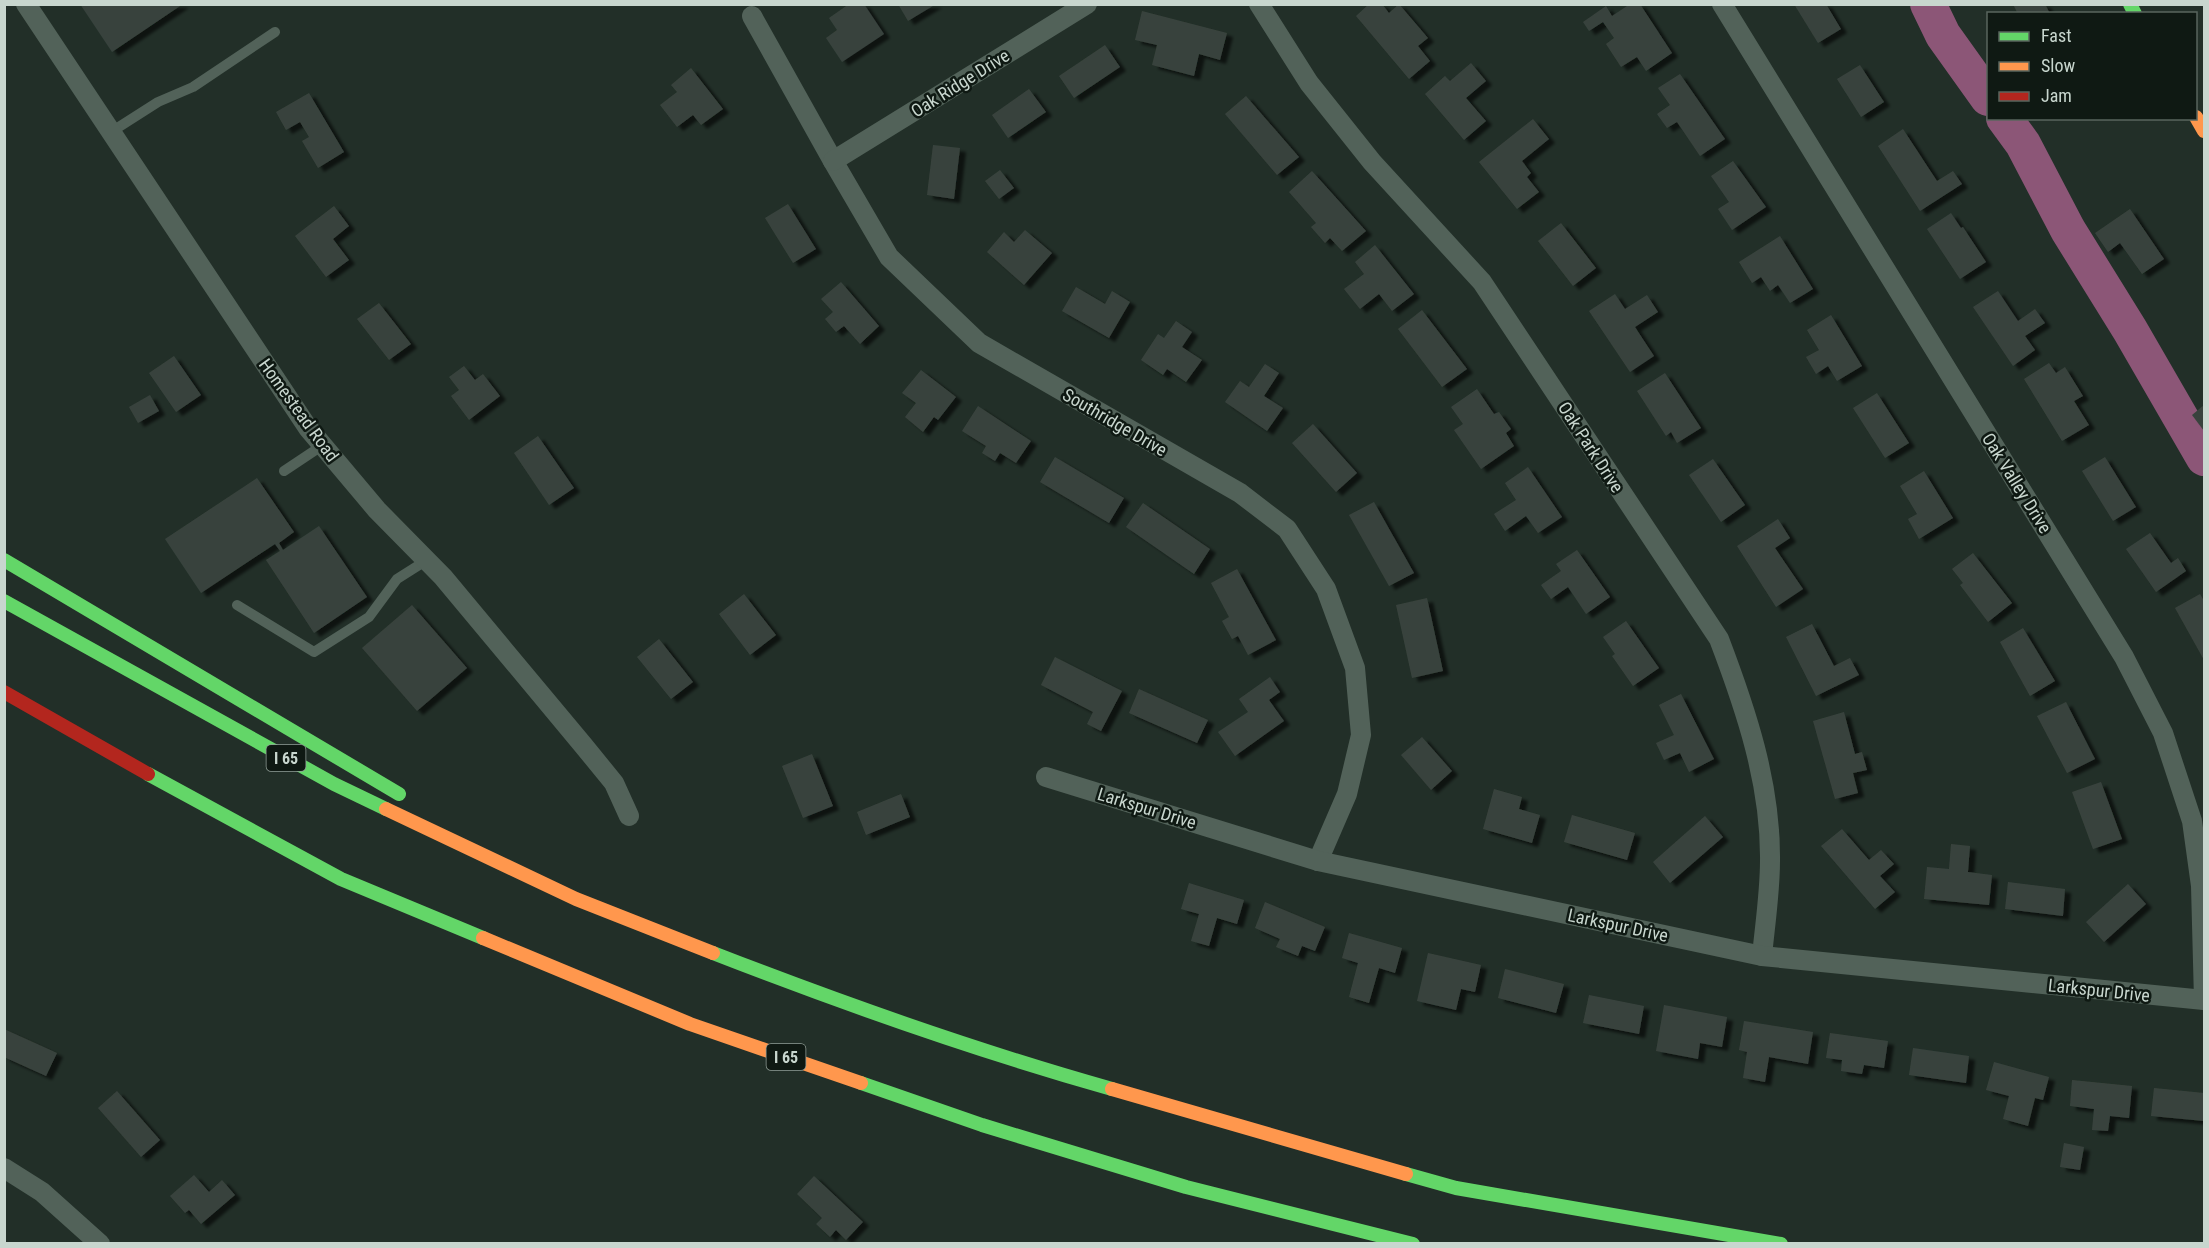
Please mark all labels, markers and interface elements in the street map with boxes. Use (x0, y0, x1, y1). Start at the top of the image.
legend (1987, 12, 2197, 120)
text: Fast (2041, 25, 2072, 46)
street label: Oak Ridge Drive (907, 45, 1013, 121)
text: Slow (2041, 55, 2076, 76)
text: Jam (2041, 85, 2072, 106)
street label: Homestead Road (255, 354, 343, 466)
street label: Southridge Drive (1059, 384, 1171, 460)
street label: Oak Park Drive (1554, 398, 1628, 496)
street label: Oak Valley Drive (1978, 429, 2056, 537)
road number: I 65 (266, 745, 306, 771)
street label: Larkspur Drive (1095, 783, 1199, 833)
street label: Larkspur Drive (1566, 904, 1670, 946)
street label: Larkspur Drive (2047, 974, 2151, 1006)
road number: I 65 (766, 1044, 806, 1070)

